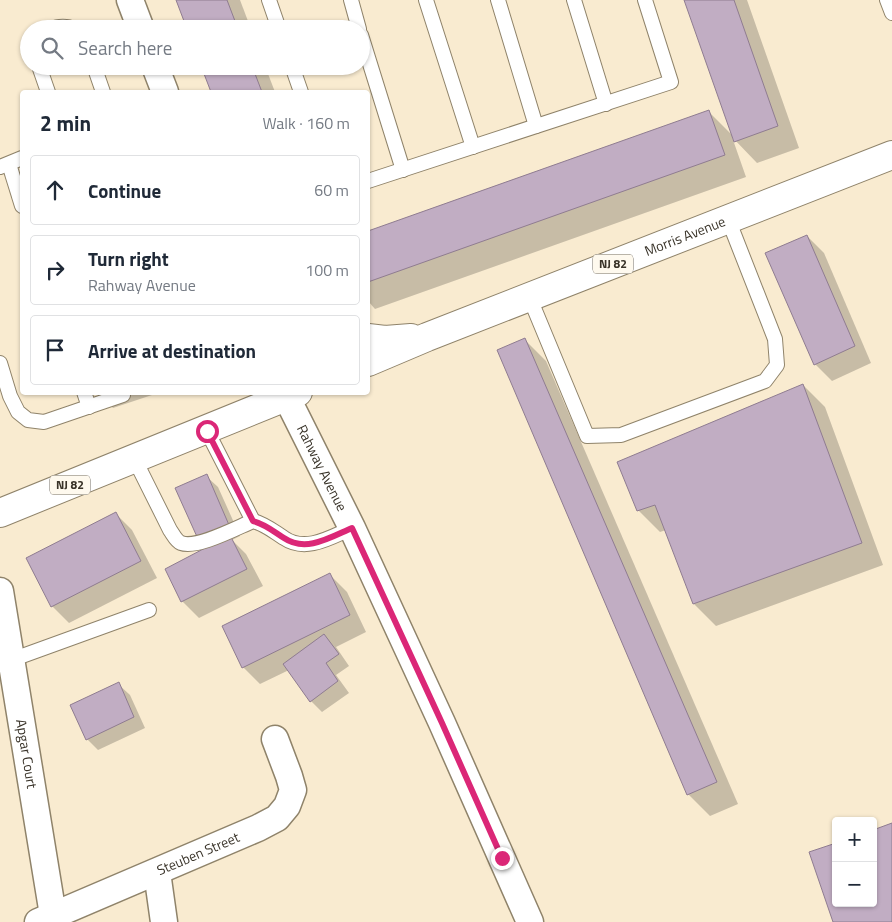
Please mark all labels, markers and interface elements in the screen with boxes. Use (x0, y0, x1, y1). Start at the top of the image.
search box (20, 20, 370, 75)
text: Search here (78, 33, 172, 62)
icon: search (38, 34, 66, 62)
text: 2 min (40, 107, 91, 139)
text: Walk · 160 m (262, 111, 350, 135)
icon: ahead (41, 176, 69, 204)
text: Continue (88, 176, 161, 205)
text: 60 m (314, 178, 349, 202)
street label: Morris Avenue (641, 210, 728, 261)
text: Turn right (88, 244, 169, 273)
road number: NJ 82 (593, 254, 633, 274)
icon: right (41, 256, 69, 284)
text: 100 m (305, 258, 349, 282)
text: Rahway Avenue (88, 273, 196, 297)
icon: arrive (41, 336, 69, 364)
text: Arrive at destination (88, 336, 256, 365)
route start (196, 420, 219, 443)
street label: Rahway Avenue (292, 421, 353, 515)
road number: NJ 82 (50, 476, 90, 494)
street label: Apgar Court (11, 718, 43, 790)
map controls (832, 817, 877, 907)
button: + (832, 817, 877, 862)
street label: Steuben Street (153, 826, 243, 880)
route end (491, 847, 514, 870)
button: − (832, 862, 877, 907)

